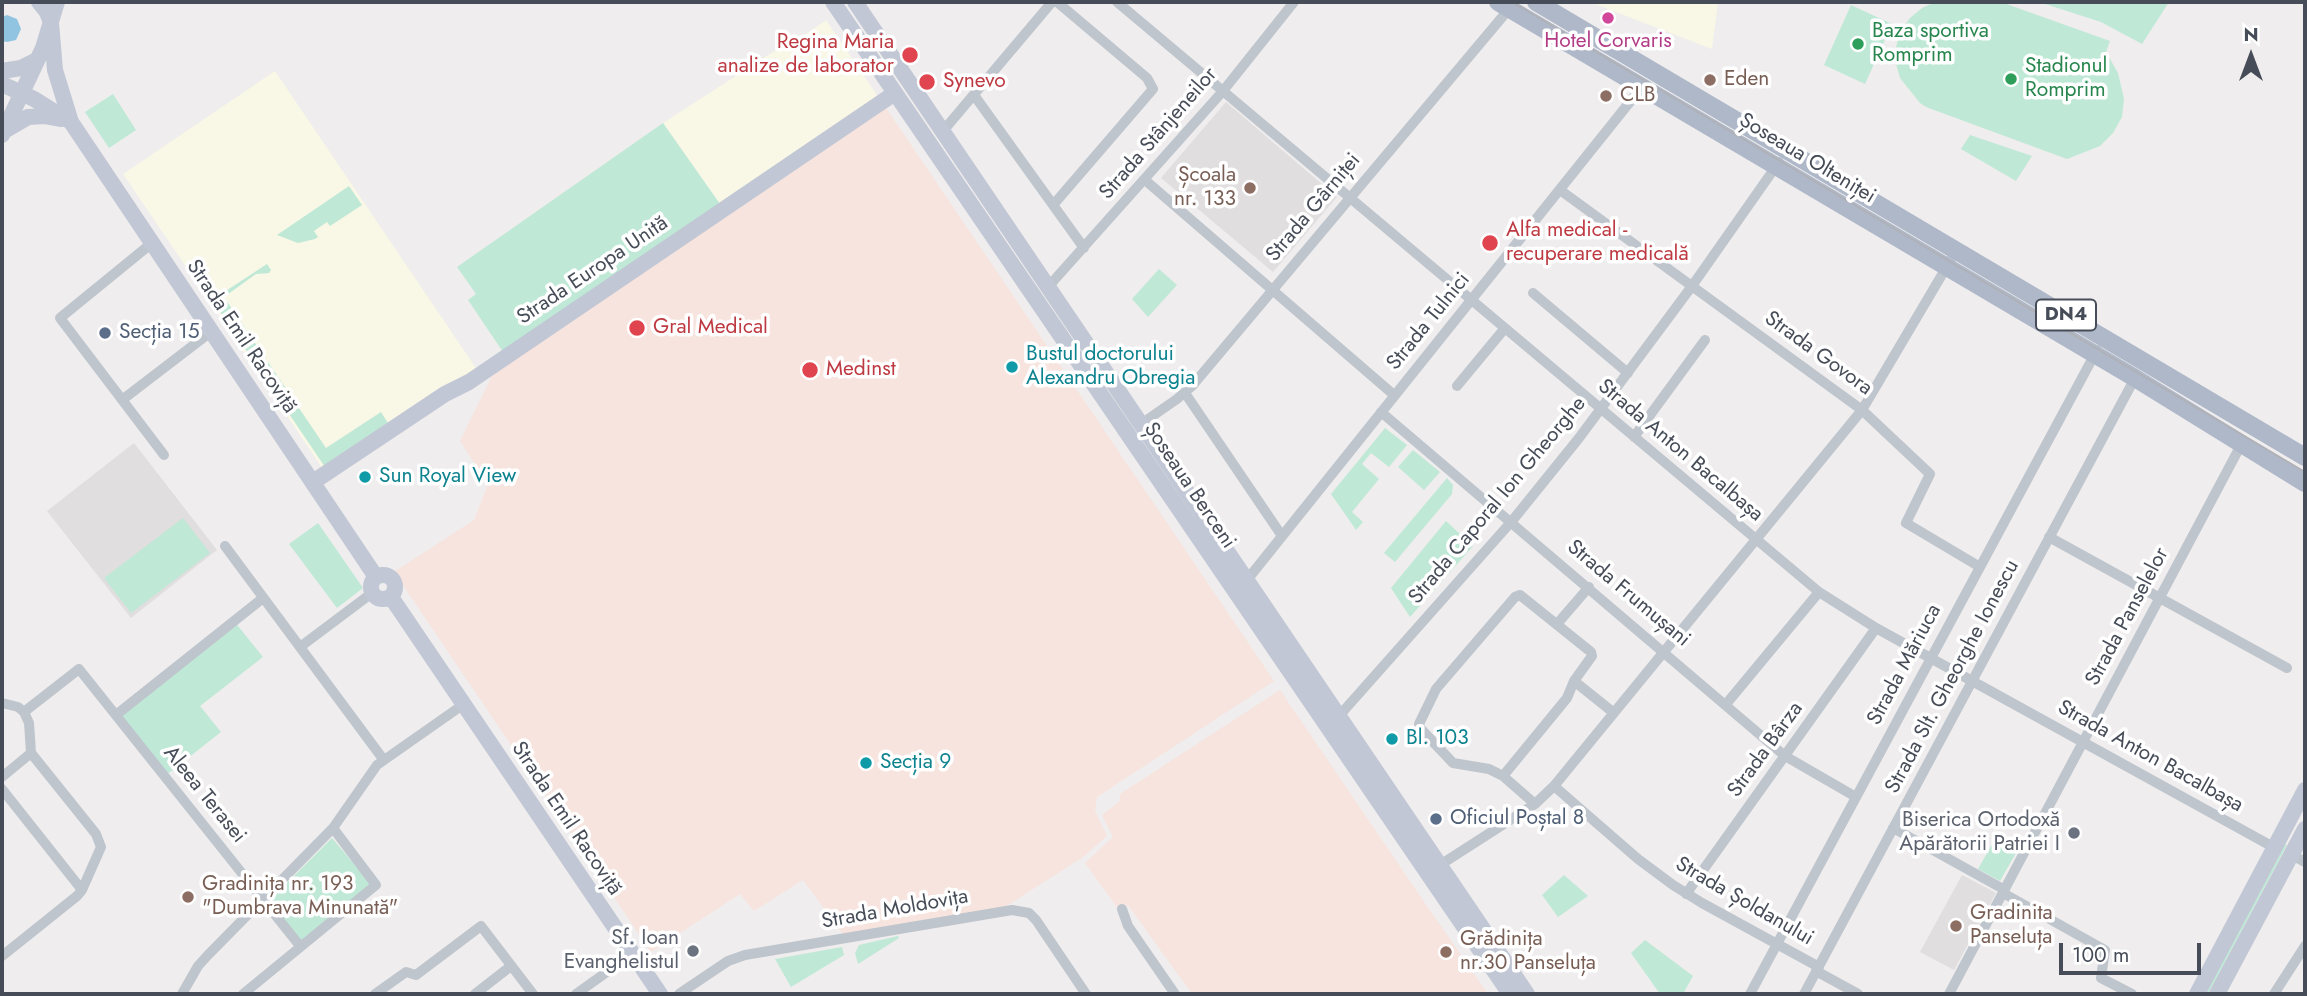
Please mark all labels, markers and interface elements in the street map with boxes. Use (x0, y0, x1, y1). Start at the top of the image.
marker: Hotel Corvaris (1600, 10, 1616, 26)
place label: Baza sportiva Romprim (1872, 19, 1989, 69)
north arrow (2216, 21, 2286, 91)
text: N (2243, 21, 2259, 48)
place label: Hotel Corvaris (1544, 29, 1672, 55)
place label: Regina Maria analize de laborator (718, 30, 894, 80)
marker: Baza sportiva Romprim (1850, 36, 1866, 52)
marker: Regina Maria analize de laborator (900, 45, 920, 65)
place label: Stadionul Romprim (2025, 54, 2107, 104)
street label: Strada Stânjeneilor (1095, 63, 1223, 205)
place label: Eden (1724, 67, 1769, 93)
place label: Synevo (943, 69, 1006, 95)
marker: Stadionul Romprim (2003, 71, 2019, 87)
marker: Synevo (917, 72, 937, 92)
marker: Eden (1702, 72, 1718, 88)
place label: CLB (1620, 83, 1656, 109)
marker: CLB (1598, 88, 1614, 104)
street label: Șoseaua Olteniței (1734, 108, 1880, 210)
street label: Strada Gârniței (1261, 149, 1367, 267)
place label: Școala nr. 133 (1174, 163, 1236, 213)
marker: Școala nr. 133 (1242, 180, 1258, 196)
street label: Strada Europa Unită (513, 211, 673, 331)
place label: Alfa medical - recuperare medicală (1506, 218, 1689, 268)
marker: Alfa medical - recuperare medicală (1480, 233, 1500, 253)
street label: Strada Emil Racoviță (180, 255, 302, 419)
street label: Strada Tulnici (1382, 268, 1476, 376)
road number: DN4 (2036, 300, 2096, 330)
street label: Strada Govora (1759, 306, 1877, 402)
place label: Gral Medical (653, 315, 768, 341)
marker: Gral Medical (627, 318, 647, 338)
place label: Secția 15 (119, 320, 200, 346)
marker: Secția 15 (97, 325, 113, 341)
place label: Bustul doctorului Alexandru Obregia (1026, 342, 1195, 392)
place label: Medinst (826, 357, 896, 383)
marker: Bustul doctorului Alexandru Obregia (1004, 359, 1020, 375)
marker: Medinst (800, 360, 820, 380)
street label: Strada Anton Bacalbașa (1592, 374, 1768, 528)
street label: Strada Caporal Ion Gheorghe (1404, 392, 1592, 610)
street label: Șoseaua Berceni (1138, 418, 1240, 554)
place label: Sun Royal View (379, 464, 516, 490)
marker: Sun Royal View (357, 469, 373, 485)
street label: Strada Frumușani (1561, 535, 1695, 653)
street label: Strada Panselelor (2081, 544, 2175, 690)
street label: Strada Slt. Gheorghe Ionescu (1881, 556, 2025, 798)
street label: Strada Măriuca (1863, 600, 1947, 730)
street label: Strada Anton Bacalbașa (2053, 695, 2247, 819)
street label: Strada Bârza (1723, 697, 1809, 803)
place label: Bl. 103 (1406, 726, 1469, 752)
marker: Bl. 103 (1384, 731, 1400, 747)
street label: Strada Emil Racoviță (505, 737, 627, 901)
street label: Aleea Terasei (157, 742, 251, 848)
place label: Secția 9 (880, 750, 951, 776)
marker: Secția 9 (858, 755, 874, 771)
place label: Oficiul Poștal 8 (1450, 806, 1584, 832)
place label: Biserica Ortodoxă Apărătorii Patriei I (1899, 808, 2060, 858)
marker: Oficiul Poștal 8 (1428, 811, 1444, 827)
marker: Biserica Ortodoxă Apărătorii Patriei I (2066, 825, 2082, 841)
street label: Strada Șoldanului (1670, 852, 1818, 952)
place label: Gradinița nr. 193 "Dumbrava Minunată" (202, 872, 398, 922)
street label: Strada Moldovița (820, 885, 970, 935)
marker: Gradinița nr. 193 "Dumbrava Minunată" (180, 889, 196, 905)
place label: Gradinita Panseluța (1970, 901, 2053, 951)
marker: Gradinita Panseluța (1948, 918, 1964, 934)
place label: Sf. Ioan Evanghelistul (564, 926, 679, 976)
place label: Grădinița nr.30 Panseluța (1460, 927, 1596, 977)
scale bar (2062, 930, 2204, 974)
text: 100 m (2072, 940, 2129, 970)
marker: Sf. Ioan Evanghelistul (685, 943, 701, 959)
marker: Grădinița nr.30 Panseluța (1438, 944, 1454, 960)

